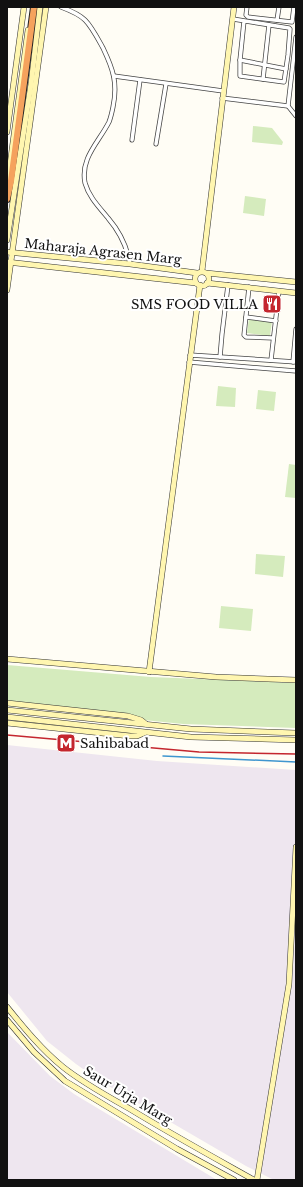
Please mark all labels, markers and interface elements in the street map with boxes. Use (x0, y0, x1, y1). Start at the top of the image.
street label: Maharaja Agrasen Marg (24, 235, 182, 268)
restaurant icon: SMS FOOD VILLA (261, 293, 283, 315)
place label: SMS FOOD VILLA (131, 296, 259, 313)
metro station icon: Sahibabad (55, 732, 77, 754)
place label: Sahibabad (80, 735, 149, 752)
street label: Saur Urja Marg (80, 1062, 176, 1129)

